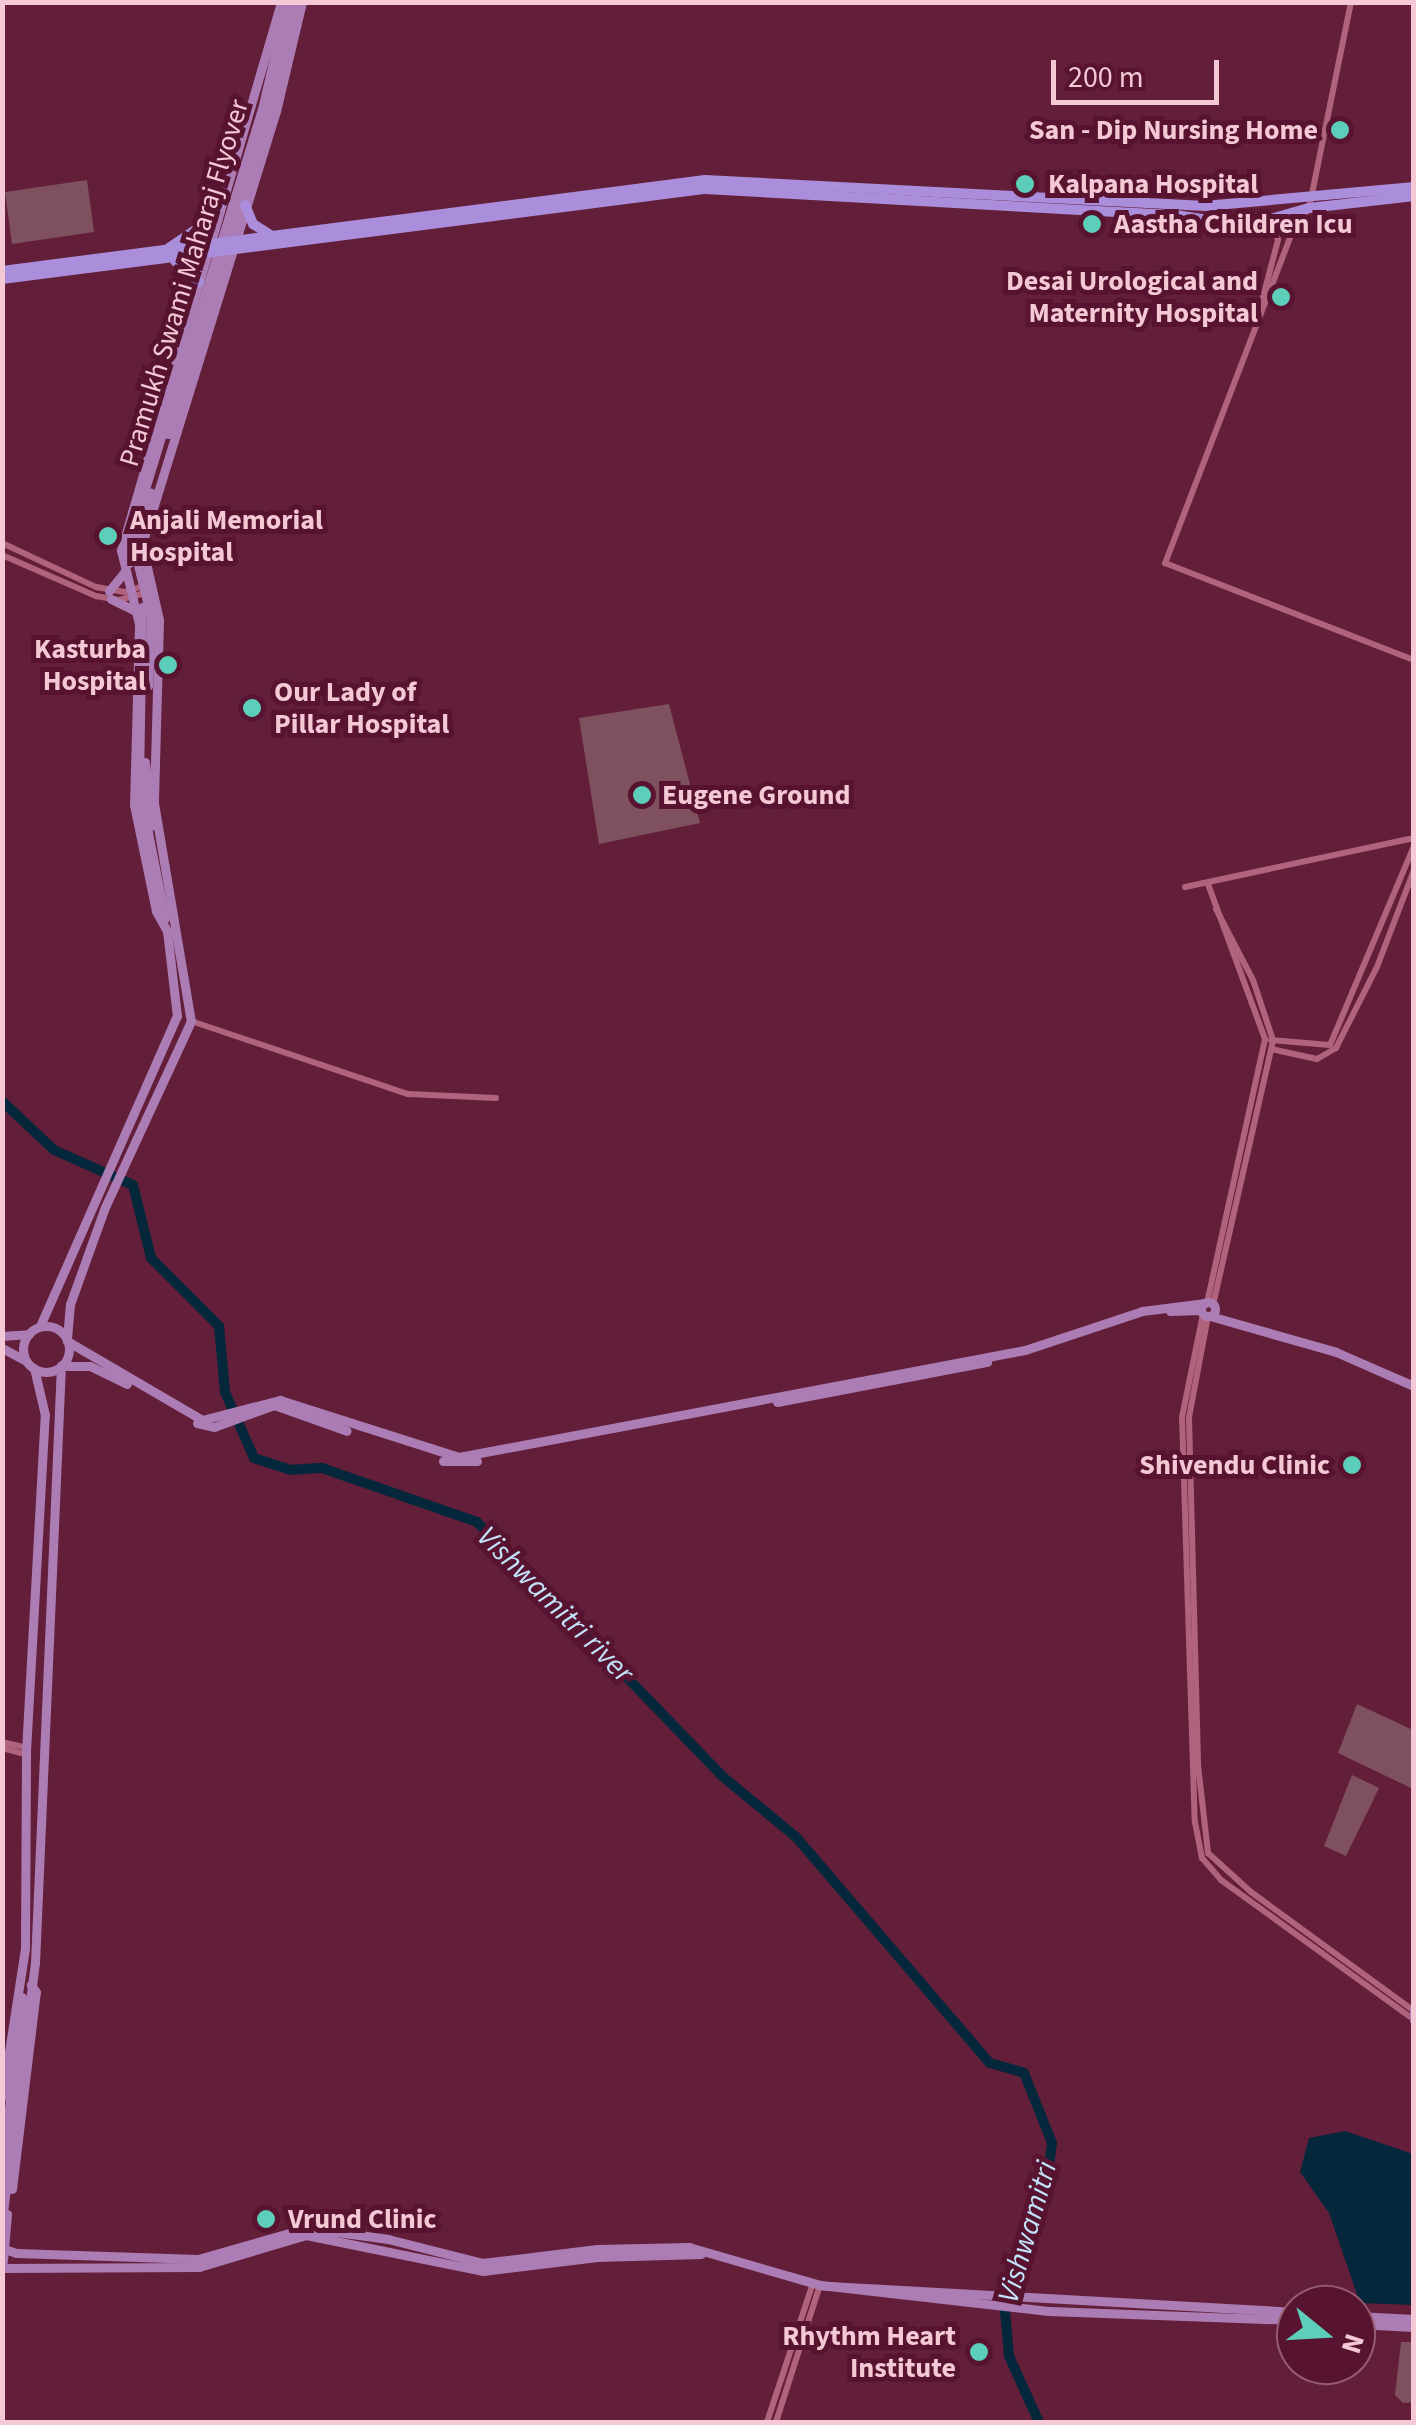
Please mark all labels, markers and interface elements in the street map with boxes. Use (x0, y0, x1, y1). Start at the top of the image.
scale bar (1056, 40, 1224, 102)
text: 200 m (1068, 56, 1144, 99)
street label: Pramukh Swami Maharaj Flyover (112, 96, 256, 470)
place label: San - Dip Nursing Home (1029, 113, 1318, 147)
marker: San - Dip Nursing Home (1327, 117, 1353, 143)
place label: Kalpana Hospital (1048, 167, 1258, 201)
marker: Kalpana Hospital (1012, 171, 1038, 197)
place label: Aastha Children Icu (1114, 207, 1353, 241)
marker: Aastha Children Icu (1079, 211, 1105, 237)
place label: Desai Urological and Maternity Hospital (1006, 264, 1258, 330)
marker: Desai Urological and Maternity Hospital (1268, 284, 1294, 310)
place label: Anjali Memorial Hospital (130, 503, 323, 569)
marker: Anjali Memorial Hospital (95, 523, 121, 549)
place label: Kasturba Hospital (34, 632, 146, 698)
marker: Kasturba Hospital (155, 652, 181, 678)
place label: Our Lady of Pillar Hospital (274, 675, 449, 741)
marker: Our Lady of Pillar Hospital (239, 695, 265, 721)
place label: Eugene Ground (662, 778, 851, 812)
marker: Eugene Ground (631, 784, 653, 806)
place label: Shivendu Clinic (1139, 1448, 1330, 1482)
marker: Shivendu Clinic (1339, 1452, 1365, 1478)
water label: Vishwamitri river (469, 1519, 641, 1691)
water label: Vishwamitri (991, 2157, 1065, 2307)
place label: Vrund Clinic (288, 2202, 437, 2236)
marker: Vrund Clinic (253, 2206, 279, 2232)
north arrow (1276, 2285, 1376, 2385)
place label: Rhythm Heart Institute (782, 2319, 956, 2385)
text: N (1331, 2329, 1375, 2359)
marker: Rhythm Heart Institute (966, 2339, 992, 2365)

